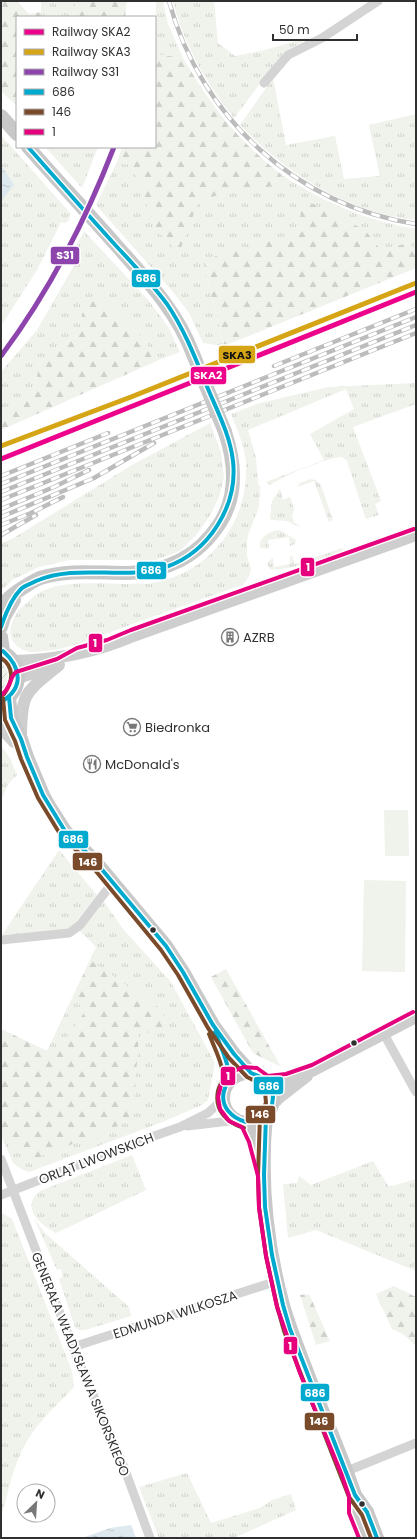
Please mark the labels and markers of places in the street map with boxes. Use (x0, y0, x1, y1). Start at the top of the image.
building icon: AZRB (220, 627, 240, 647)
place label: AZRB (243, 628, 275, 647)
supermarket icon: Biedronka (122, 717, 142, 737)
place label: Biedronka (145, 718, 210, 737)
restaurant icon: McDonald's (82, 754, 102, 774)
place label: McDonald's (105, 755, 180, 774)
unlabelled marker (148, 925, 158, 935)
unlabelled marker (349, 1038, 359, 1048)
unlabelled marker (357, 1499, 367, 1509)

